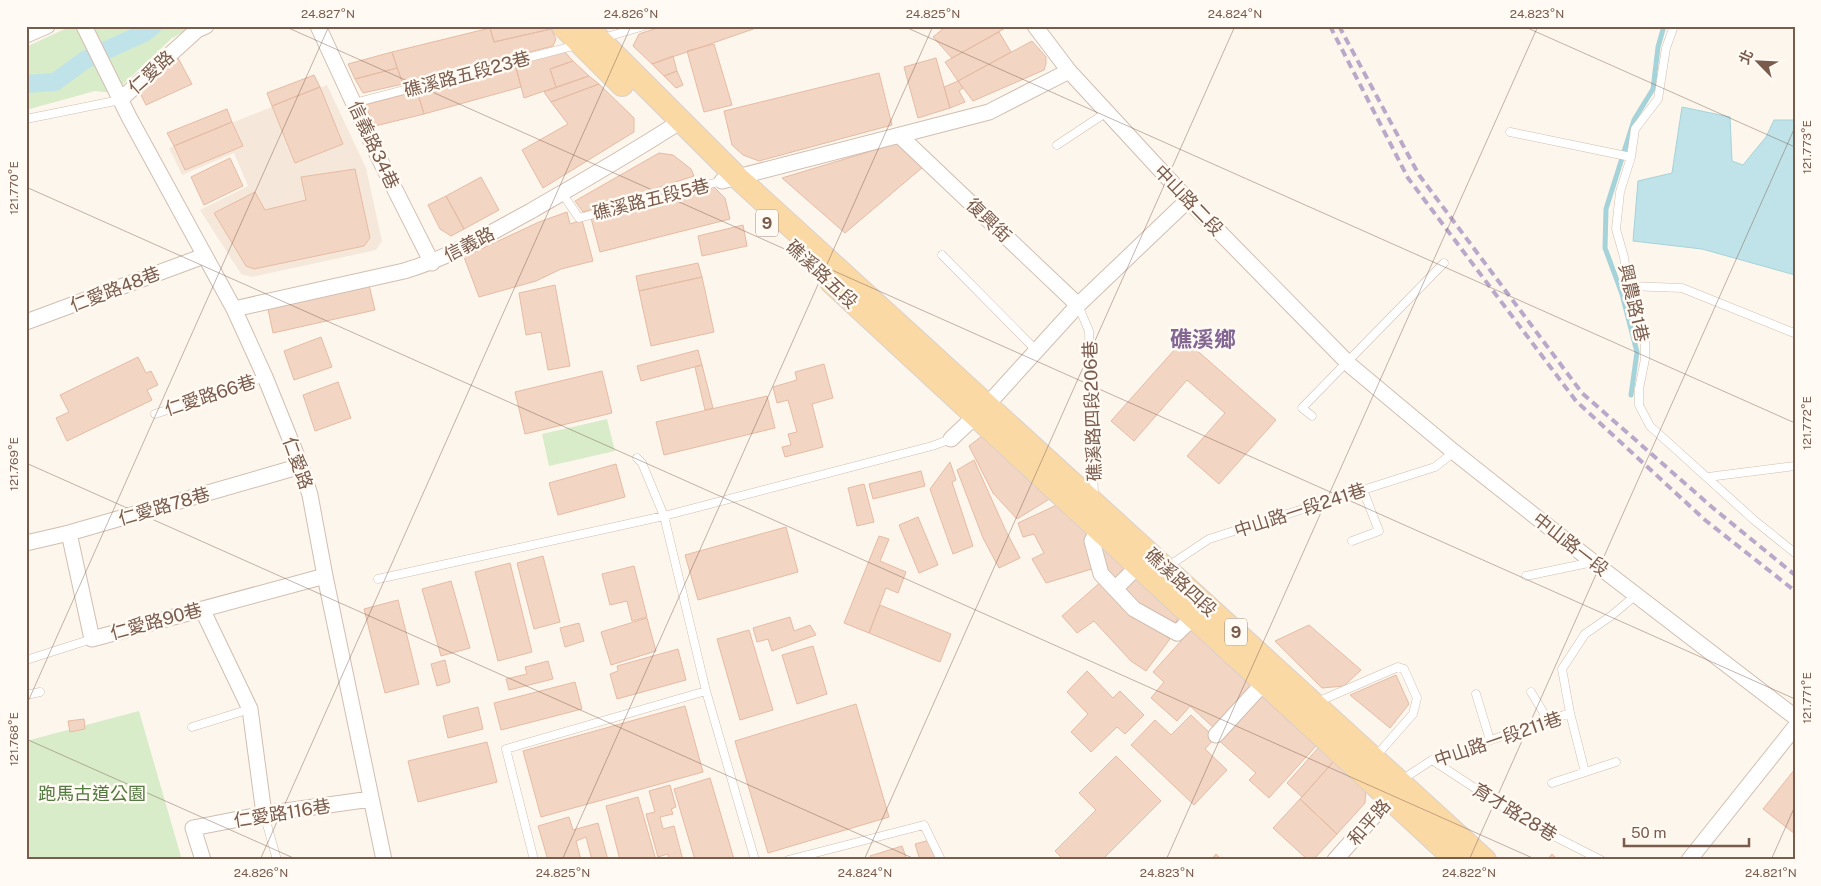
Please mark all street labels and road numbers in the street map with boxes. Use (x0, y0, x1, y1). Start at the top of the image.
street label: 仁愛路 (124, 46, 178, 98)
street label: 礁溪路五段23巷 (401, 47, 533, 101)
street label: 信義路34巷 (344, 98, 404, 192)
street label: 中山路二段 (1150, 160, 1228, 240)
street label: 礁溪路五段5巷 (590, 174, 712, 224)
street label: 復興街 (962, 194, 1016, 246)
road number: 9 (756, 210, 778, 237)
street label: 信義路 (440, 222, 498, 266)
street label: 礁溪路五段 (782, 236, 862, 312)
street label: 仁愛路48巷 (67, 262, 163, 316)
street label: 興農路1巷 (1615, 262, 1653, 344)
street label: 礁溪路四段206巷 (1079, 340, 1105, 482)
street label: 仁愛路66巷 (162, 370, 258, 420)
street label: 仁愛路 (279, 434, 317, 492)
street label: 中山路一段241巷 (1231, 479, 1369, 541)
street label: 仁愛路78巷 (116, 483, 212, 529)
street label: 中山路一段 (1529, 508, 1613, 580)
street label: 礁溪路四段 (1141, 544, 1221, 620)
street label: 仁愛路90巷 (108, 599, 204, 643)
road number: 9 (1225, 618, 1247, 646)
street label: 中山路一段211巷 (1432, 707, 1564, 771)
street label: 育才路28巷 (1469, 779, 1561, 845)
street label: 仁愛路116巷 (232, 795, 332, 831)
street label: 和平路 (1343, 795, 1395, 849)

